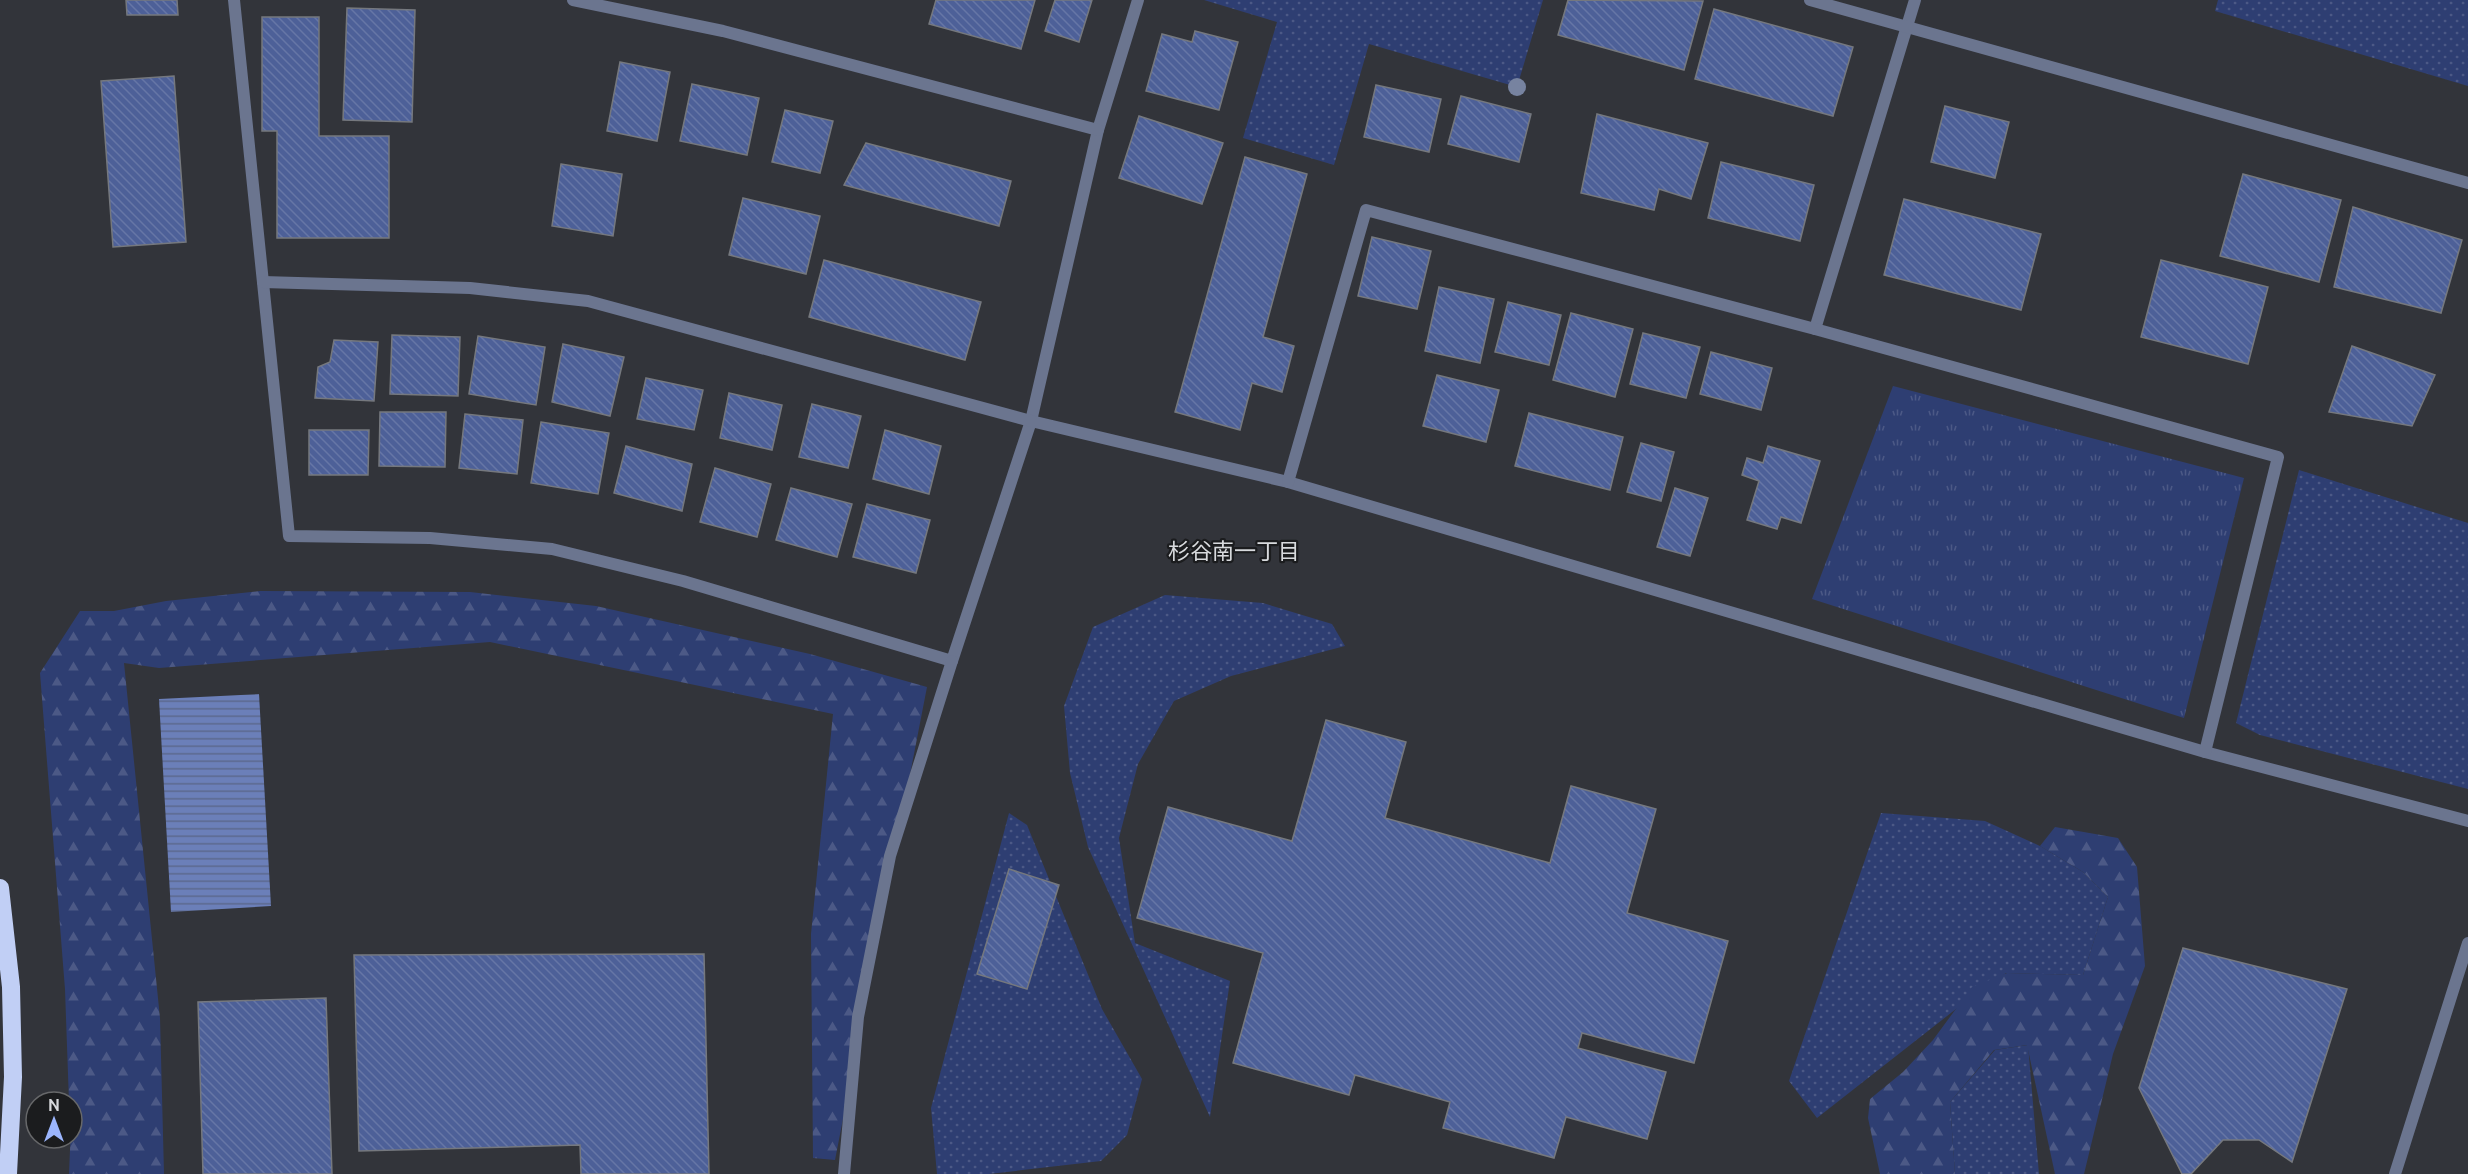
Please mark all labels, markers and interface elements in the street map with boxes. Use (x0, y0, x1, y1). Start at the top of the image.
district label: 杉谷南一丁目 (1168, 538, 1300, 563)
north arrow (24, 1090, 84, 1150)
text: N (48, 1096, 60, 1114)

